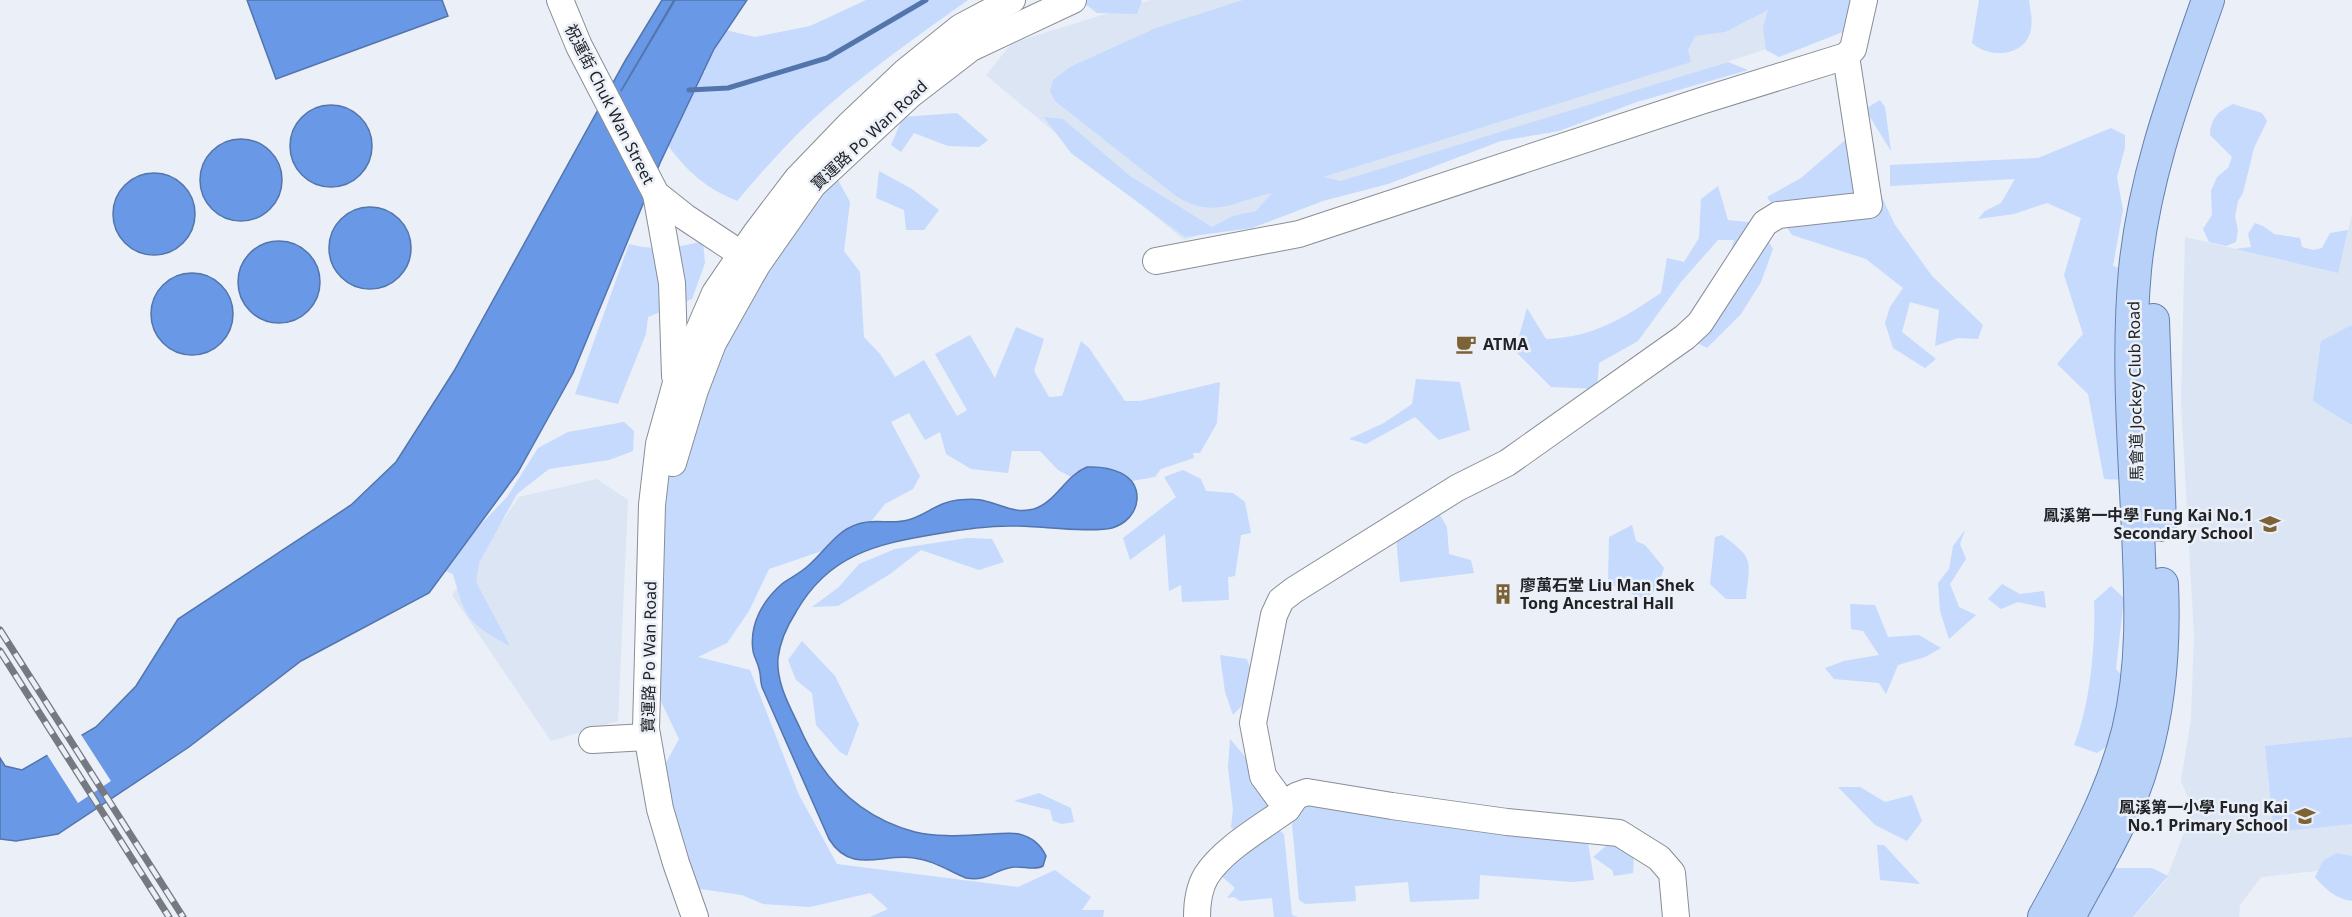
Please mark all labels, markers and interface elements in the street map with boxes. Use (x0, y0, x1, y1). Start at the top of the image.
street label: 祝運街 Chuk Wan Street (560, 20, 660, 188)
street label: 寶運路 Po Wan Road (806, 75, 932, 195)
street label: 馬會道 Jockey Club Road (2122, 301, 2148, 481)
cafe icon: ATMA (1454, 332, 1478, 356)
place label: ATMA (1483, 333, 1529, 355)
place label: 鳳溪第一中學 Fung Kai No.1 Secondary School (2043, 504, 2253, 544)
school or university icon: 鳳溪第一中學 Fung Kai No.1 Secondary School (2258, 512, 2282, 536)
place label: 廖萬石堂 Liu Man Shek Tong Ancestral Hall (1520, 574, 1694, 614)
street label: 寶運路 Po Wan Road (637, 581, 661, 733)
building icon: 廖萬石堂 Liu Man Shek Tong Ancestral Hall (1491, 582, 1515, 606)
place label: 鳳溪第一小學 Fung Kai No.1 Primary School (2119, 796, 2288, 836)
school or university icon: 鳳溪第一小學 Fung Kai No.1 Primary School (2293, 804, 2317, 828)

